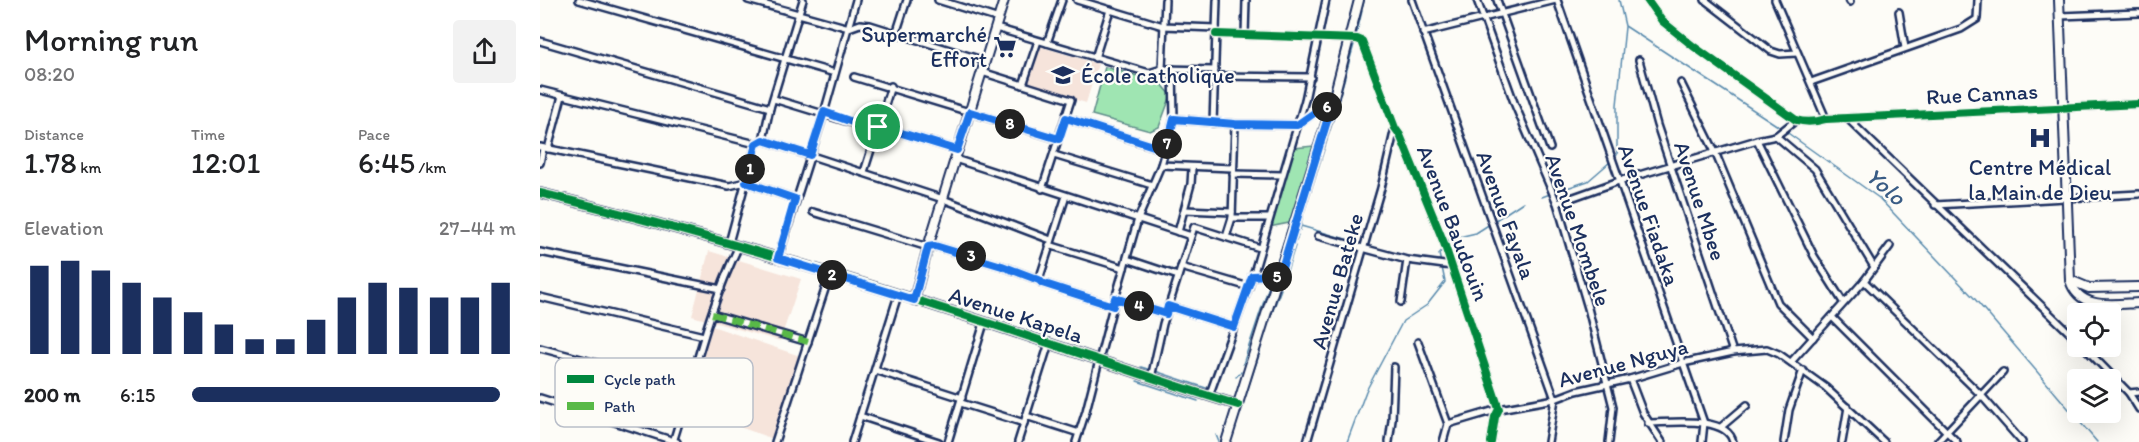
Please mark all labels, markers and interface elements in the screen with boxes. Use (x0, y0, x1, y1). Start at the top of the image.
text: Morning run (24, 20, 199, 59)
button: share (453, 20, 516, 83)
place label: Supermarché Effort (861, 21, 987, 73)
supermarket icon: Supermarché Effort (992, 34, 1018, 60)
text: 08:20 (24, 62, 75, 86)
school or university icon: École catholique (1050, 62, 1076, 88)
place label: École catholique (1081, 62, 1235, 89)
street label: Rue Cannas (1925, 78, 2039, 110)
pin: 6 (1312, 92, 1342, 122)
text: 6 (1323, 97, 1331, 116)
pin (852, 101, 903, 152)
pin: 8 (995, 109, 1025, 139)
icon: arrive (861, 110, 894, 143)
text: 8 (1006, 114, 1014, 133)
text: Distance (24, 125, 84, 144)
text: Time (191, 125, 225, 144)
text: Pace (358, 125, 390, 144)
hospital icon: Centre Médical la Main de Dieu (2027, 125, 2053, 151)
pin: 7 (1152, 129, 1182, 159)
text: 7 (1163, 134, 1171, 153)
street label: Avenue Mbee (1668, 138, 1732, 264)
street label: Avenue Baudouin (1411, 141, 1495, 305)
street label: Avenue Fiadaka (1612, 141, 1686, 290)
text: 1.78 (24, 144, 77, 181)
text: 12:01 (191, 144, 260, 181)
text: 6:45 (358, 144, 415, 181)
street label: Avenue Fayala (1470, 147, 1542, 283)
street label: Avenue Mombele (1539, 150, 1617, 310)
pin: 1 (735, 154, 765, 184)
place label: Centre Médical la Main de Dieu (1968, 154, 2112, 206)
text: km (77, 158, 101, 177)
text: /km (415, 158, 447, 177)
text: 1 (746, 159, 754, 178)
water label: Yolo (1860, 161, 1912, 212)
street label: Avenue Bateke (1305, 210, 1369, 352)
text: Elevation (24, 216, 103, 240)
text: 27–44 m (439, 216, 516, 240)
pin: 3 (956, 241, 986, 271)
text: 3 (967, 246, 975, 265)
pin: 2 (817, 260, 847, 290)
pin: 5 (1262, 262, 1292, 292)
text: 2 (828, 265, 836, 284)
text: 5 (1273, 267, 1281, 286)
street label: Avenue Kapela (946, 281, 1087, 349)
pin: 4 (1124, 291, 1154, 321)
text: 4 (1134, 296, 1144, 315)
map controls (2067, 303, 2121, 423)
button: locate (2067, 303, 2121, 357)
street label: Avenue Nguya (1555, 333, 1691, 393)
legend (555, 358, 753, 427)
button: layers (2067, 369, 2121, 423)
text: Cycle path (604, 370, 676, 389)
text: 200 m (24, 383, 80, 407)
text: 6:15 (120, 383, 155, 407)
text: Path (604, 397, 635, 416)

